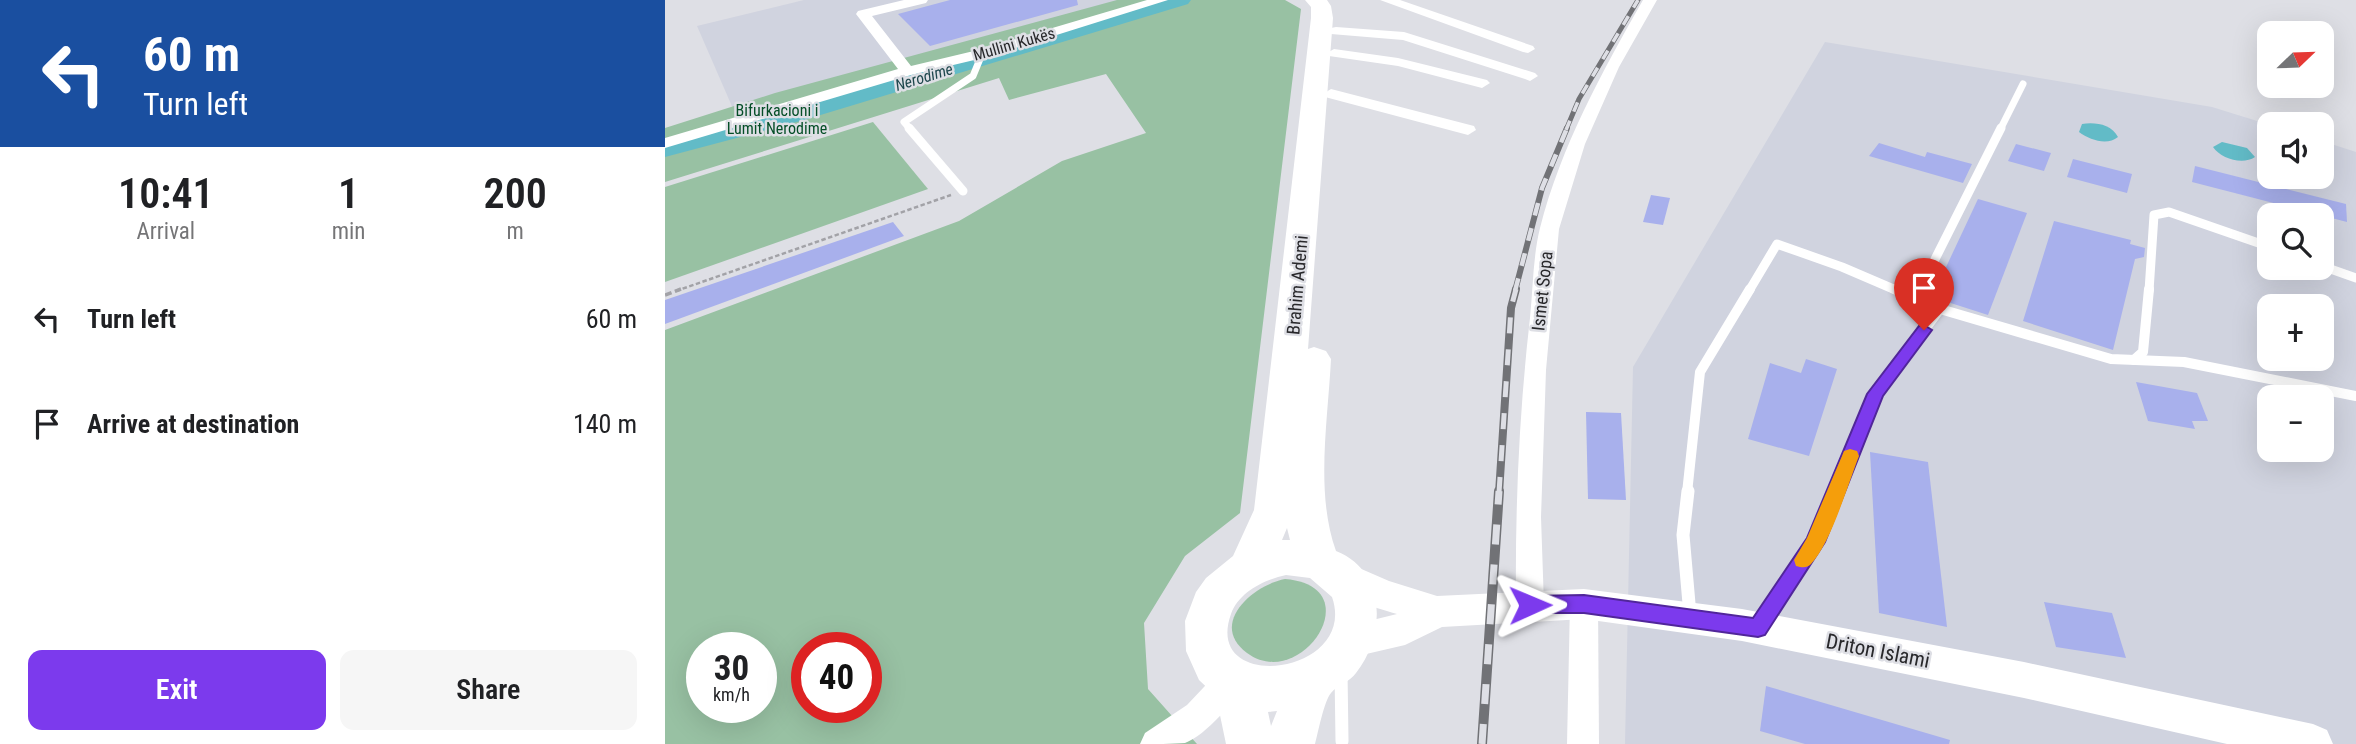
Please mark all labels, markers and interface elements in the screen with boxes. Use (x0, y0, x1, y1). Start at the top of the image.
north arrow (2257, 21, 2335, 98)
map controls (2257, 21, 2334, 462)
street label: Mullini Kukës (971, 23, 1057, 65)
text: 60 m (143, 26, 240, 83)
icon: left (28, 28, 119, 119)
water label: Nerodime (893, 59, 955, 95)
text: Turn left (143, 85, 248, 123)
park label: Bifurkacioni i Lumit Nerodime (727, 101, 827, 138)
button: sound (2257, 112, 2334, 189)
text: 10:41 (118, 169, 214, 218)
text: 1 (338, 169, 359, 218)
text: 200 (484, 169, 547, 218)
button: search (2257, 203, 2334, 280)
text: Arrival (137, 218, 195, 245)
text: min (332, 218, 365, 245)
text: m (507, 218, 524, 245)
street label: Brahim Ademi (1282, 235, 1312, 335)
street label: Ismet Sopa (1527, 250, 1557, 332)
pin (1894, 258, 1954, 330)
icon: arrive (1905, 269, 1943, 307)
button: + (2257, 294, 2334, 371)
icon: left (28, 300, 66, 338)
text: Turn left (87, 304, 176, 334)
text: 60 m (586, 304, 637, 334)
button: − (2257, 385, 2334, 462)
icon: arrive (28, 405, 66, 443)
text: Arrive at destination (87, 409, 299, 439)
text: 140 m (573, 409, 637, 439)
position arrow (1493, 568, 1567, 642)
street label: Driton Islami (1824, 629, 1932, 673)
speed limit sign: 40 (791, 632, 882, 723)
text: 30 (714, 648, 749, 689)
button: Exit (28, 650, 326, 730)
button: Share (340, 650, 637, 730)
text: km/h (713, 684, 750, 705)

